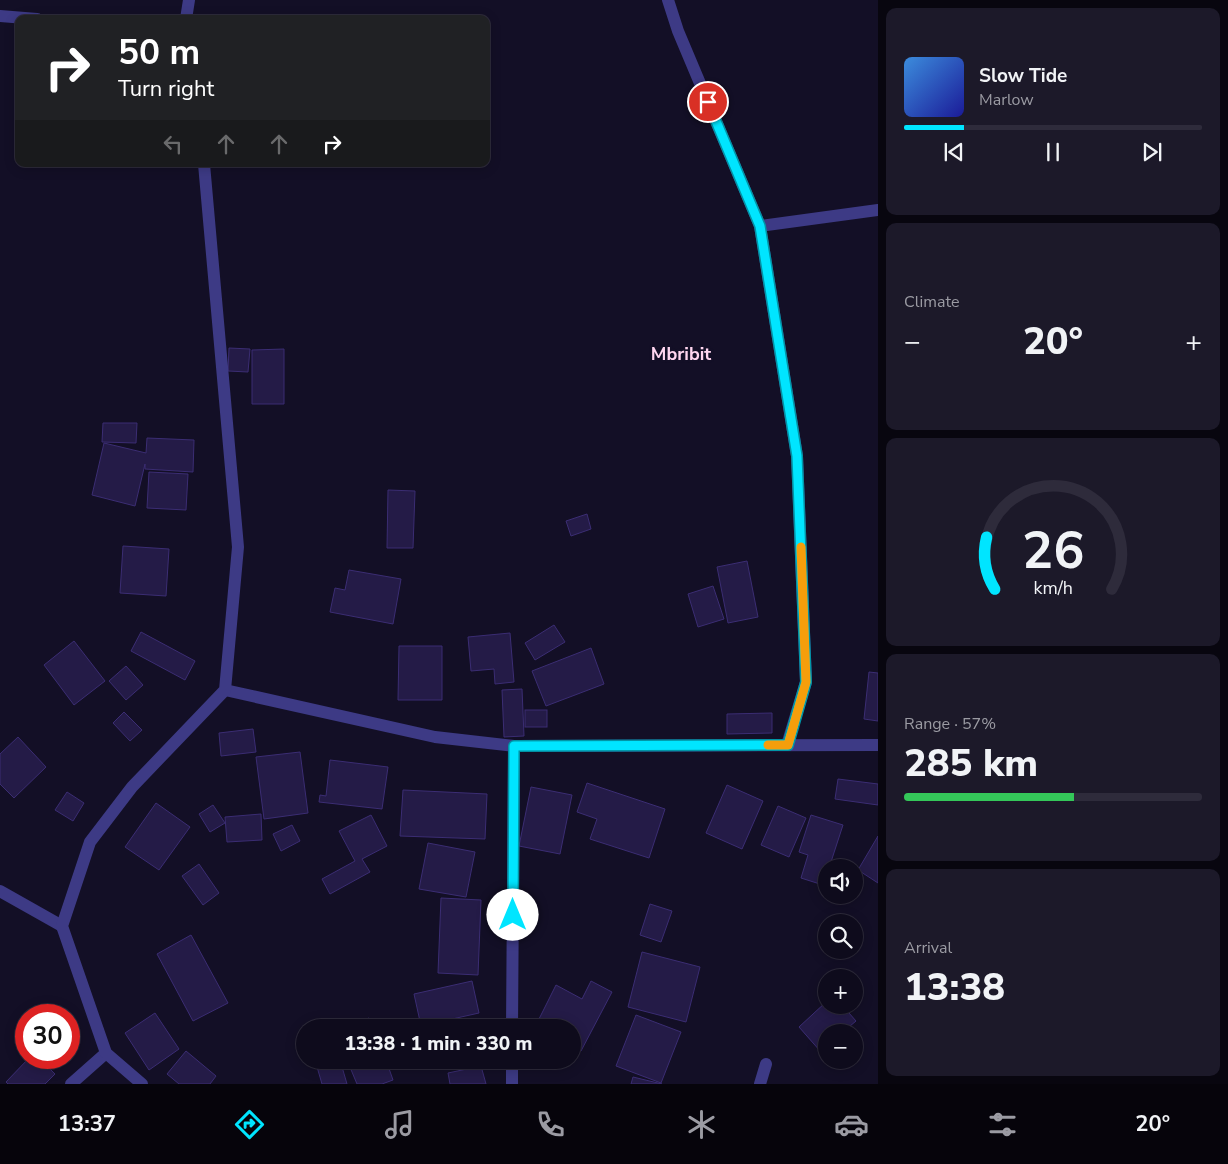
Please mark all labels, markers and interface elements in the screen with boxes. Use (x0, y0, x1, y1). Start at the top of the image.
text: 50 m (118, 29, 200, 76)
icon: right (35, 35, 100, 100)
text: Slow Tide (979, 63, 1067, 89)
text: Turn right (118, 74, 214, 104)
pin (687, 81, 729, 123)
icon: arrive (694, 88, 722, 116)
text: Marlow (979, 89, 1034, 111)
icon: left (159, 130, 187, 158)
icon: ahead (212, 130, 240, 158)
icon: ahead (265, 130, 293, 158)
icon: right (318, 130, 346, 158)
icon: previous (940, 138, 968, 166)
icon: pause (1039, 138, 1067, 166)
icon: next (1138, 138, 1166, 166)
text: Climate (904, 291, 959, 313)
text: 20° (1023, 316, 1083, 367)
text: − (904, 323, 921, 361)
text: + (1185, 323, 1202, 361)
district label: Mbribit (651, 342, 711, 366)
text: 26 (1022, 515, 1084, 586)
text: km/h (1033, 576, 1073, 600)
text: Range · 57% (904, 713, 996, 735)
text: 285 km (904, 738, 1038, 789)
map controls (818, 859, 863, 1069)
button: sound (818, 859, 863, 904)
position arrow (486, 888, 538, 940)
button: search (818, 914, 863, 959)
text: Arrival (904, 937, 952, 959)
text: 13:38 (904, 962, 1005, 1013)
button: + (818, 969, 863, 1014)
speed limit sign: 30 (15, 1004, 80, 1069)
button: − (818, 1024, 863, 1069)
text: 13:38 · 1 min · 330 m (345, 1031, 532, 1057)
icon: directions (232, 1107, 267, 1142)
icon: music (382, 1107, 417, 1142)
icon: phone (533, 1107, 568, 1142)
icon: climate (684, 1107, 719, 1142)
icon: car (834, 1107, 869, 1142)
icon: filters (985, 1107, 1020, 1142)
text: 13:37 (58, 1109, 116, 1139)
text: 20° (1135, 1109, 1170, 1139)

